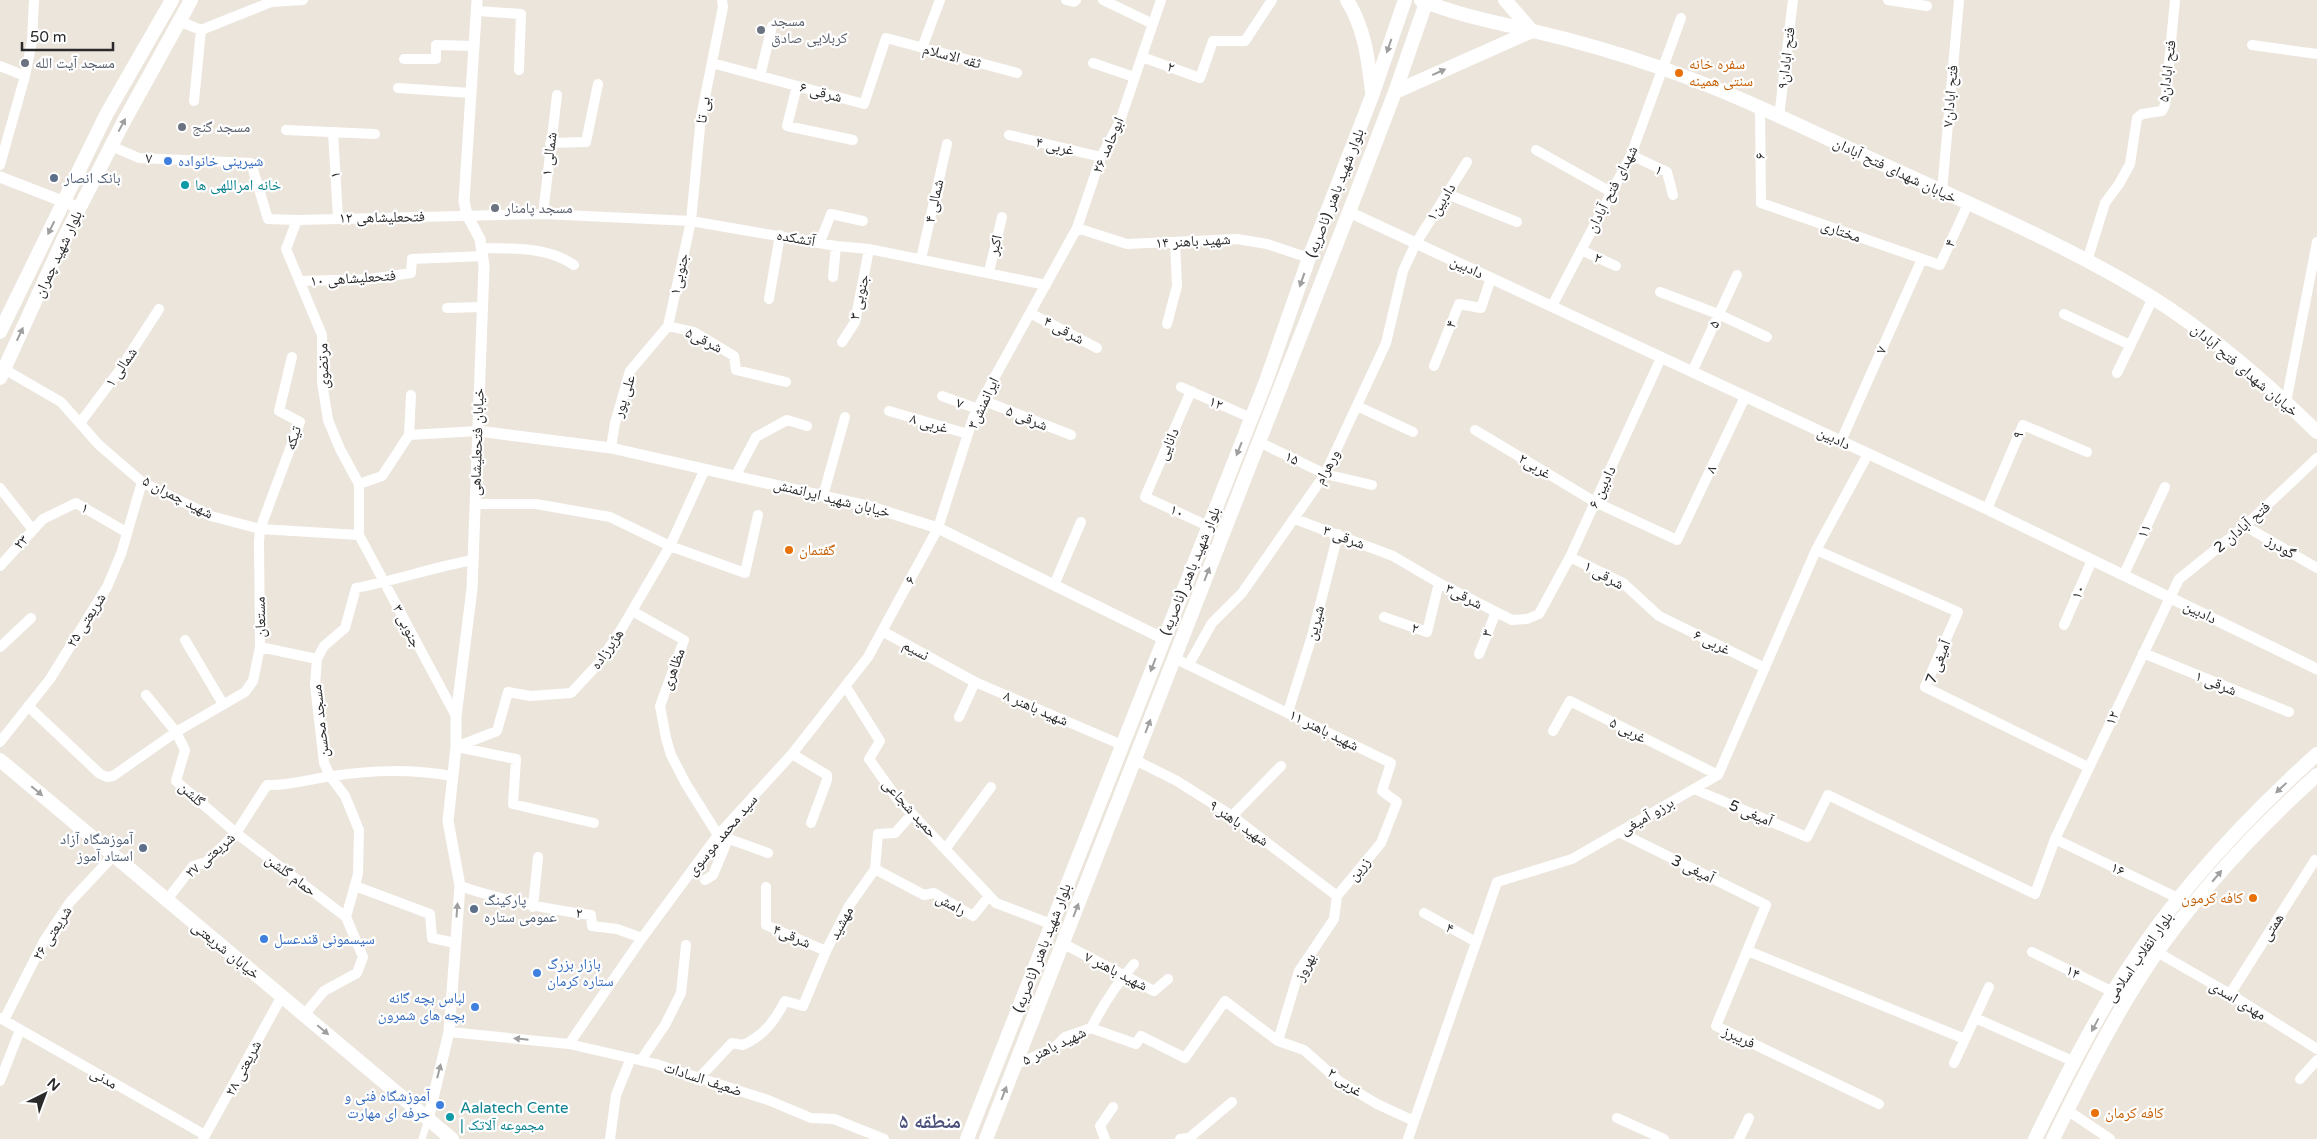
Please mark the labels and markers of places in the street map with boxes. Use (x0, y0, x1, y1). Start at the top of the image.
place label: مسجد کربلایی صادق (771, 12, 847, 48)
marker: مسجد کربلایی صادق (755, 24, 767, 36)
place label: مسجد آیت الله (35, 54, 115, 72)
place label: سفره خانه سنتی همینه (1689, 55, 1753, 91)
marker: مسجد آیت الله (19, 57, 31, 69)
marker: سفره خانه سنتی همینه (1673, 67, 1685, 79)
place label: مسجد گنج (192, 118, 251, 137)
marker: مسجد گنج (176, 121, 188, 133)
place label: شیرینی خانواده (178, 152, 264, 171)
marker: شیرینی خانواده (162, 155, 174, 167)
place label: بانک انصار (63, 169, 121, 187)
marker: بانک انصار (48, 172, 60, 184)
place label: خانه امراللهی ها (195, 176, 282, 195)
marker: خانه امراللهی ها (179, 179, 191, 191)
place label: مسجد پامنار (504, 199, 573, 217)
marker: مسجد پامنار (489, 202, 501, 214)
place label: گفتمان (799, 541, 836, 560)
marker: گفتمان (783, 544, 795, 556)
place label: آموزشگاه آزاد استاد آموز (60, 830, 134, 865)
marker: آموزشگاه آزاد استاد آموز (137, 842, 149, 854)
place label: کافه کرمون (2181, 889, 2243, 908)
place label: پارکینگ عمومی ستاره (484, 891, 557, 927)
marker: کافه کرمون (2247, 892, 2259, 904)
marker: پارکینگ عمومی ستاره (468, 903, 480, 915)
place label: سیسمونی قندعسل (274, 930, 375, 949)
marker: سیسمونی قندعسل (258, 933, 270, 945)
place label: بازار بزرگ ستاره کرمان (547, 955, 614, 991)
marker: بازار بزرگ ستاره کرمان (531, 967, 543, 979)
place label: لباس بچه گانه بچه های شمرون (378, 989, 465, 1025)
marker: لباس بچه گانه بچه های شمرون (469, 1001, 481, 1013)
place label: آموزشگاه فنی و حرفه ای مهارت (344, 1087, 431, 1123)
marker: آموزشگاه فنی و حرفه ای مهارت (434, 1099, 446, 1111)
place label: Aalatech Cente | مجموعه آلاتک (460, 1099, 569, 1134)
place label: کافه کرمان (2105, 1104, 2164, 1123)
marker: کافه کرمان (2089, 1107, 2101, 1119)
marker: Aalatech Cente | مجموعه آلاتک (444, 1111, 456, 1123)

